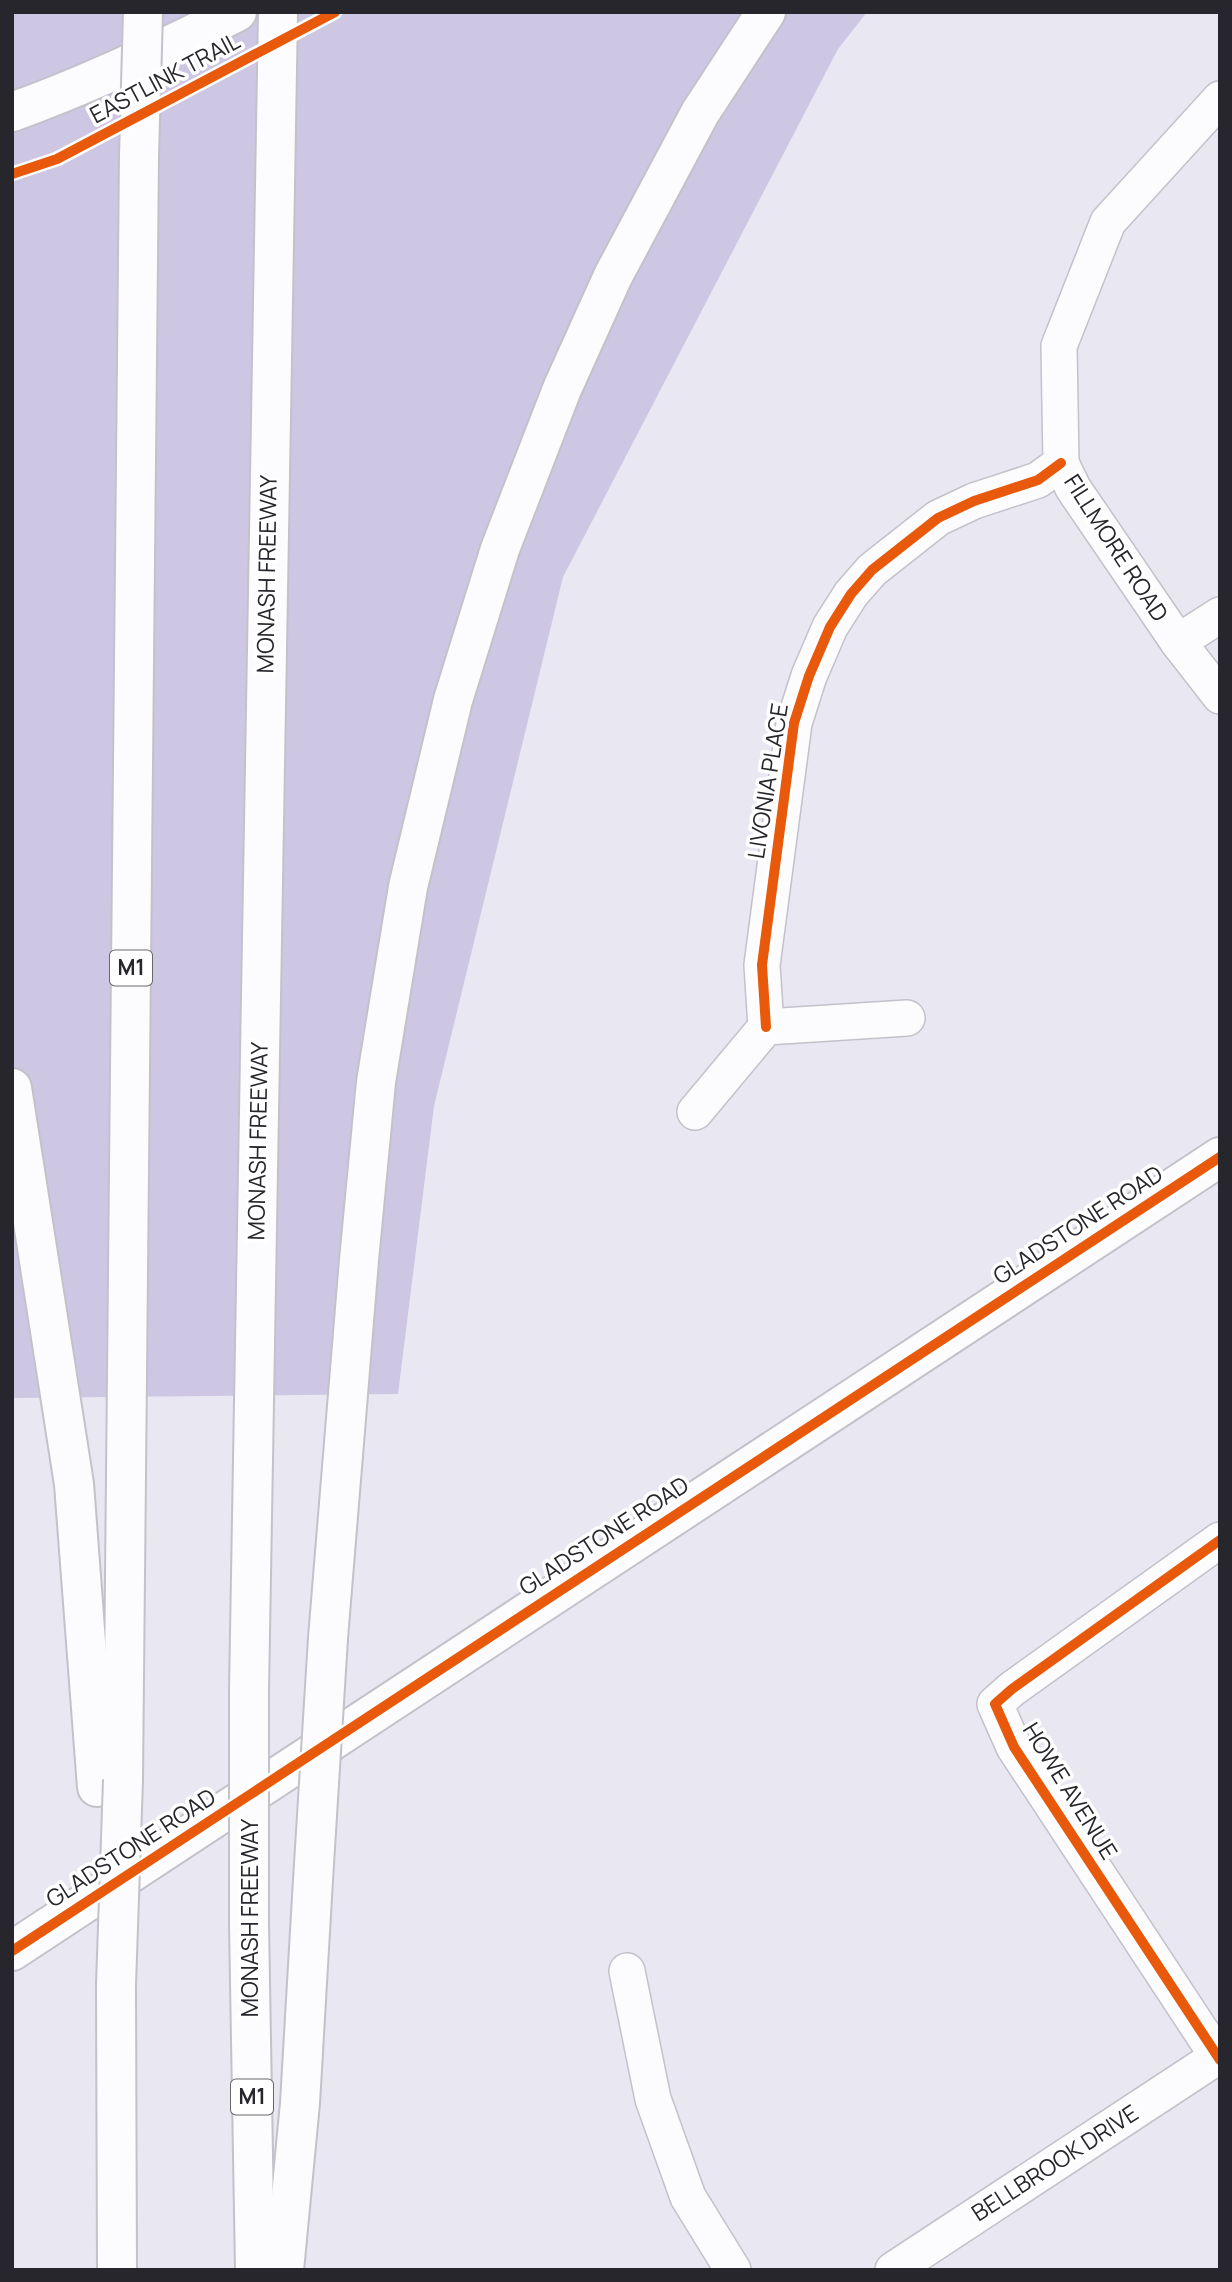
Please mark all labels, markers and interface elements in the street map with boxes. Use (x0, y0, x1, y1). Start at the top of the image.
street label: EASTLINK TRAIL (84, 24, 245, 130)
street label: FILLMORE ROAD (1057, 468, 1176, 627)
street label: MONASH FREEWAY (248, 474, 284, 674)
street label: LIVONIA PLACE (739, 701, 795, 861)
road number: M1 (110, 950, 152, 986)
street label: MONASH FREEWAY (239, 1041, 275, 1241)
street label: GLADSTONE ROAD (986, 1157, 1169, 1291)
street label: GLADSTONE ROAD (512, 1468, 695, 1602)
street label: HOWE AVENUE (1016, 1716, 1126, 1865)
street label: GLADSTONE ROAD (39, 1780, 222, 1914)
street label: MONASH FREEWAY (233, 1819, 265, 2017)
road number: M1 (231, 2080, 273, 2114)
street label: BELLBROOK DRIVE (965, 2096, 1144, 2228)

